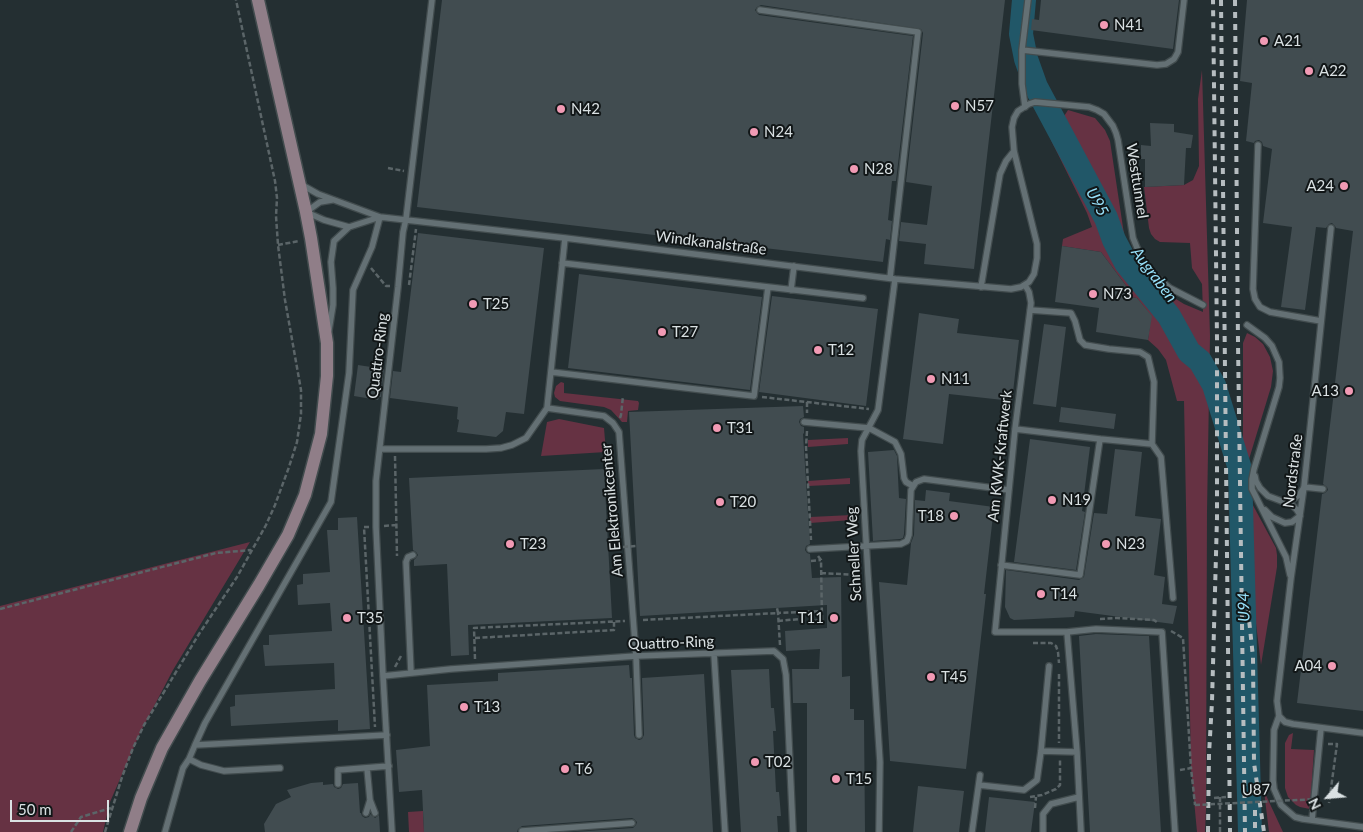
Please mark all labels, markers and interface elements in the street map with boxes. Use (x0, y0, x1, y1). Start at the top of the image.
place label: N41 (1114, 16, 1143, 34)
marker: N41 (1098, 19, 1110, 31)
place label: A21 (1274, 32, 1302, 50)
marker: A21 (1258, 35, 1270, 47)
place label: A22 (1319, 62, 1347, 80)
marker: A22 (1303, 65, 1315, 77)
place label: N57 (965, 97, 994, 115)
place label: N42 (571, 100, 600, 118)
marker: N57 (949, 100, 961, 112)
marker: N42 (555, 103, 567, 115)
place label: N24 (764, 123, 793, 141)
marker: N24 (748, 126, 760, 138)
street label: Westtunnel (1122, 142, 1152, 220)
place label: N28 (864, 160, 893, 178)
marker: N28 (848, 163, 860, 175)
place label: A24 (1306, 177, 1334, 195)
marker: A24 (1338, 180, 1350, 192)
water label: U95 (1082, 184, 1112, 220)
street label: Windkanalstraße (655, 227, 767, 259)
water label: Augraben (1127, 244, 1181, 306)
place label: N73 (1103, 285, 1132, 303)
marker: N73 (1087, 288, 1099, 300)
place label: T25 (483, 295, 509, 313)
marker: T25 (467, 298, 479, 310)
street label: Quattro-Ring (364, 312, 392, 400)
place label: T27 (672, 323, 698, 341)
marker: T27 (656, 326, 668, 338)
place label: T12 (828, 341, 854, 359)
marker: T12 (812, 344, 824, 356)
place label: N11 (941, 370, 970, 388)
marker: N11 (925, 373, 937, 385)
place label: A13 (1311, 382, 1339, 400)
marker: A13 (1343, 385, 1355, 397)
street label: Am KWK-Kraftwerk (984, 389, 1016, 523)
place label: T31 (727, 419, 753, 437)
marker: T31 (711, 422, 723, 434)
street label: Nordstraße (1280, 433, 1306, 509)
street label: Am Elektronikcenter (597, 442, 627, 578)
place label: N19 (1062, 491, 1091, 509)
place label: T20 (730, 493, 756, 511)
marker: N19 (1046, 494, 1058, 506)
marker: T20 (714, 496, 726, 508)
street label: Schneller Weg (843, 506, 865, 602)
place label: T18 (918, 507, 944, 525)
marker: T18 (948, 510, 960, 522)
place label: T23 (520, 535, 546, 553)
place label: N23 (1116, 535, 1145, 553)
marker: T23 (504, 538, 516, 550)
marker: N23 (1100, 538, 1112, 550)
place label: T14 (1051, 585, 1077, 603)
marker: T14 (1035, 588, 1047, 600)
water label: U94 (1234, 592, 1254, 622)
place label: T35 (357, 609, 383, 627)
place label: T11 (798, 609, 824, 627)
marker: T35 (341, 612, 353, 624)
marker: T11 (828, 612, 840, 624)
street label: Quattro-Ring (628, 633, 714, 653)
place label: A04 (1294, 657, 1322, 675)
marker: A04 (1326, 660, 1338, 672)
place label: T45 (941, 668, 967, 686)
marker: T45 (925, 671, 937, 683)
place label: T13 (474, 698, 500, 716)
marker: T13 (458, 701, 470, 713)
place label: T02 (765, 753, 791, 771)
marker: T02 (749, 756, 761, 768)
place label: T6 (575, 760, 593, 778)
marker: T6 (559, 763, 571, 775)
place label: T15 (846, 770, 872, 788)
north arrow (1303, 772, 1353, 822)
marker: T15 (830, 773, 842, 785)
street label: U87 (1241, 781, 1271, 799)
scale bar (12, 790, 111, 822)
text: N (1304, 795, 1324, 813)
text: 50 m (18, 800, 52, 818)

